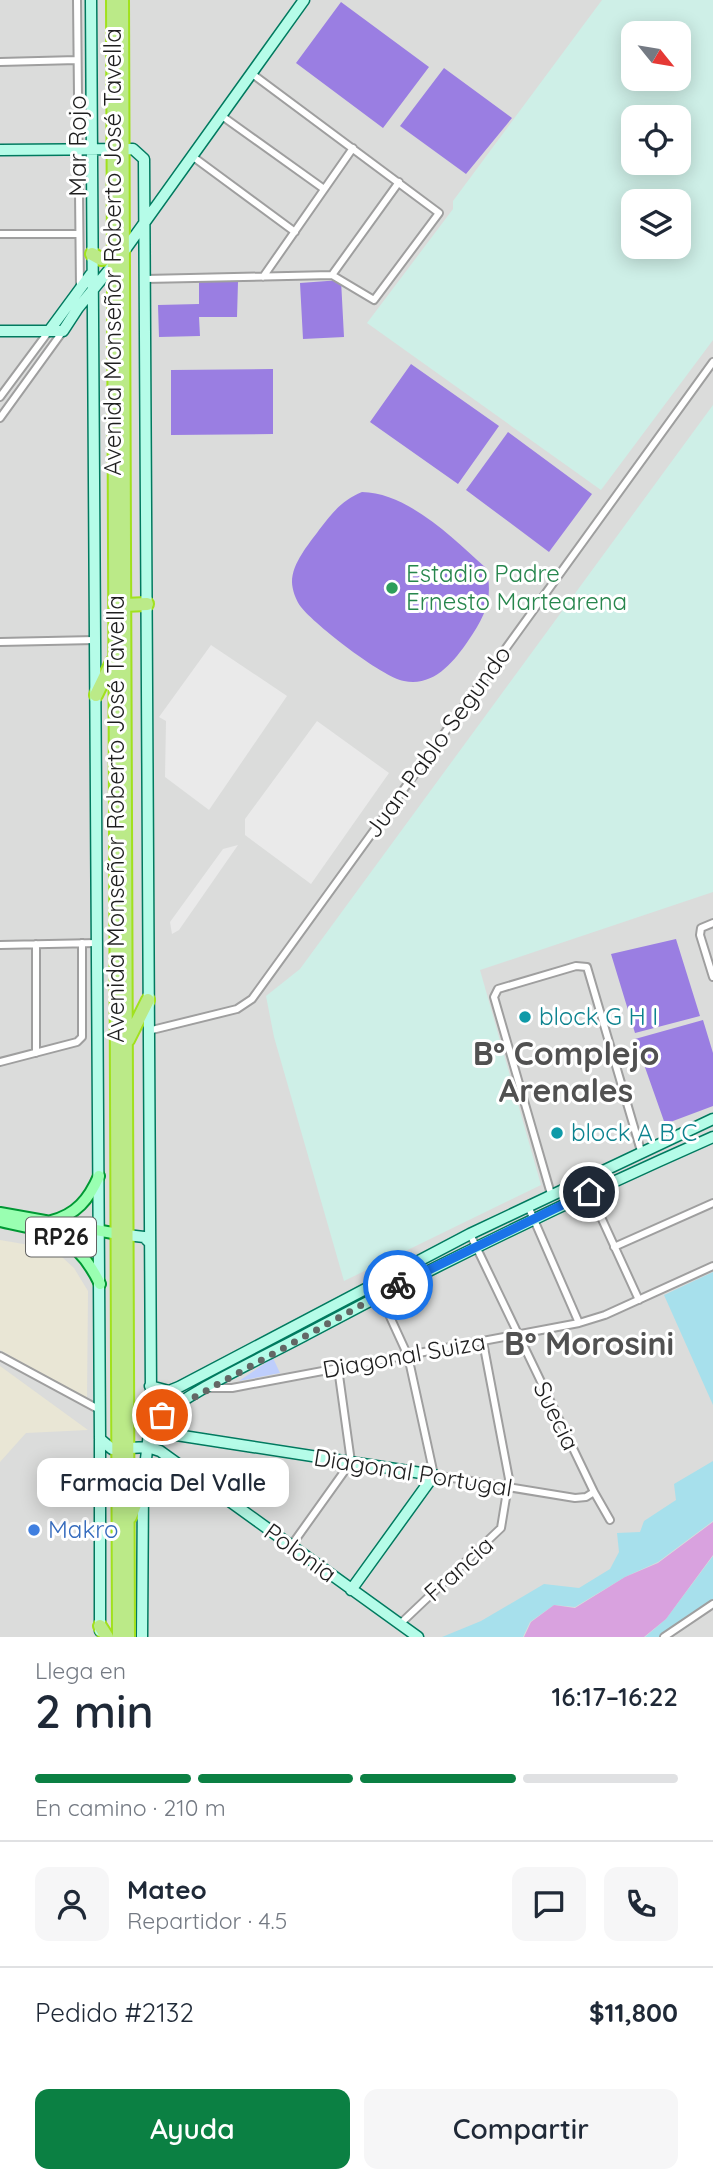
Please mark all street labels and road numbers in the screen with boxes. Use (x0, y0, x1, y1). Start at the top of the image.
street label: Avenida Monseñor Roberto José Tavella (97, 28, 127, 476)
street label: Mar Rojo (62, 95, 92, 197)
street label: Avenida Monseñor Roberto José Tavella (100, 595, 130, 1043)
street label: Juan Pablo Segundo (357, 639, 517, 843)
road number: RP26 (26, 1218, 96, 1256)
street label: Diagonal Suiza (320, 1326, 488, 1384)
street label: Suecia (527, 1376, 586, 1455)
street label: Diagonal Portugal (312, 1441, 515, 1503)
street label: Polonia (259, 1516, 343, 1588)
street label: Francia (418, 1529, 499, 1607)

